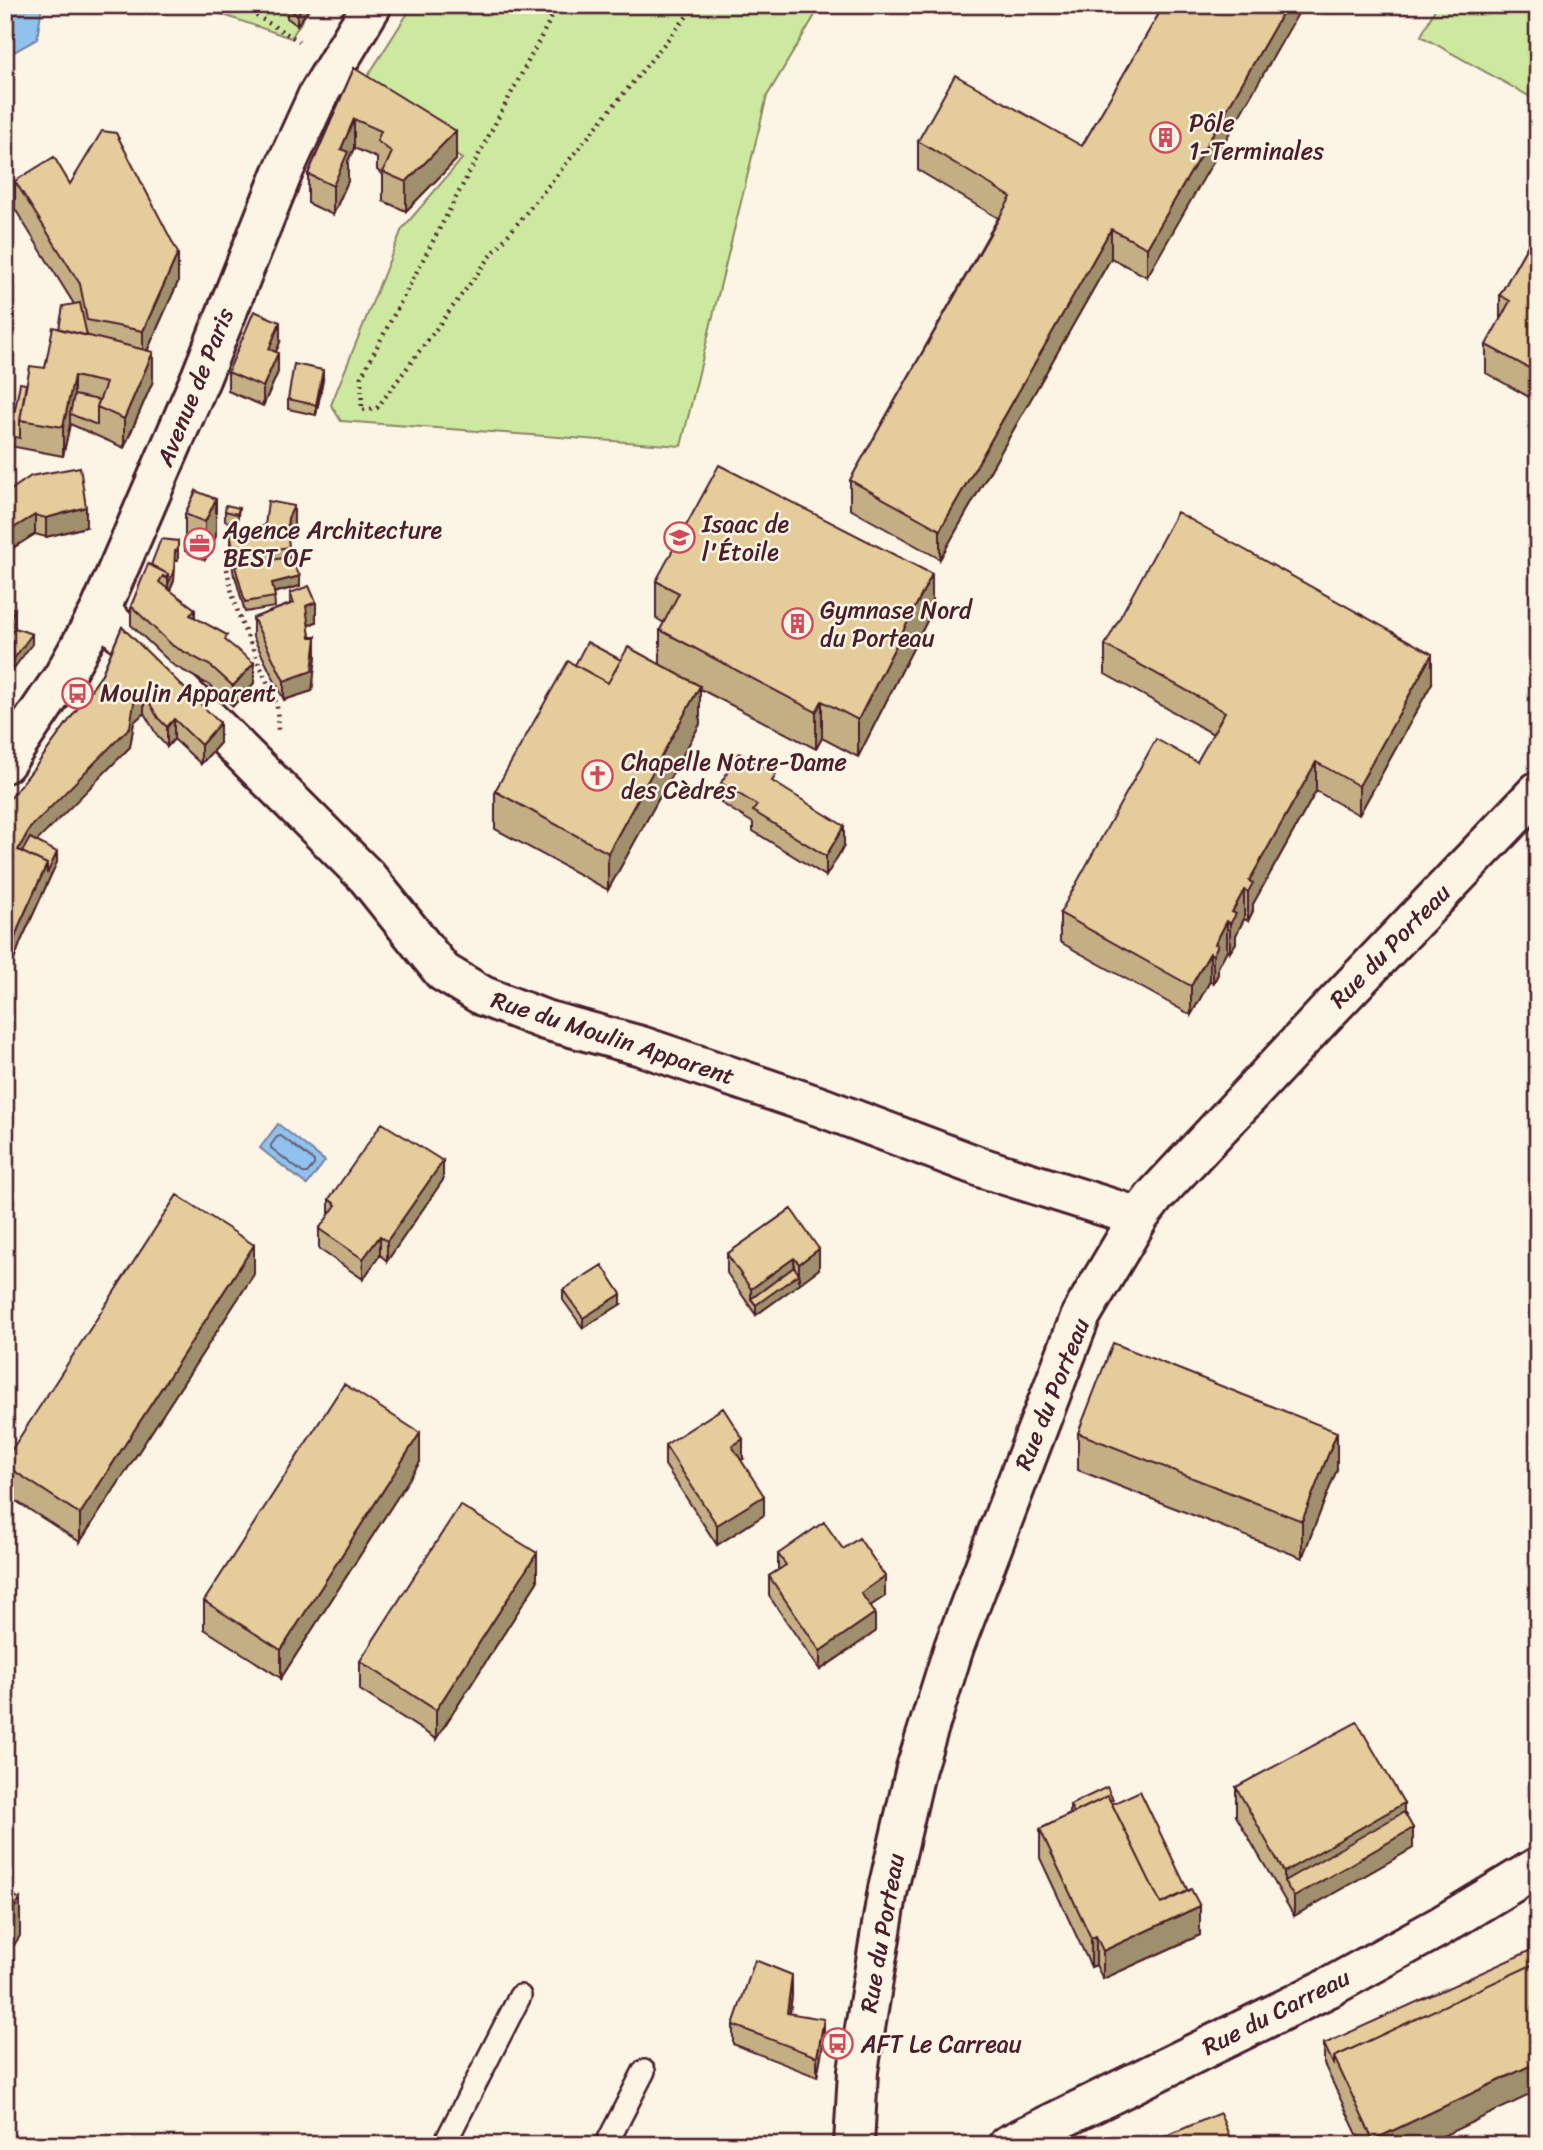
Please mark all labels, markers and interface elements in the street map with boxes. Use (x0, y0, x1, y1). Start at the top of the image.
place label: Pôle 1-Terminales (1189, 102, 1324, 172)
building icon: Pôle 1-Terminales (1149, 120, 1183, 154)
street label: Avenue de Paris (144, 301, 246, 474)
place label: Isaac de l'Étoile (701, 503, 790, 573)
place label: Agence Architecture BEST OF (222, 509, 443, 579)
school or university icon: Isaac de l'Étoile (662, 521, 696, 555)
office icon: Agence Architecture BEST OF (183, 527, 217, 561)
place label: Gymnase Nord du Porteau (820, 589, 973, 659)
building icon: Gymnase Nord du Porteau (780, 607, 814, 641)
place label: Moulin Apparent (100, 672, 276, 714)
bus stop icon: Moulin Apparent (60, 676, 94, 710)
place label: Chapelle Notre-Dame des Cèdres (621, 741, 847, 811)
church icon: Chapelle Notre-Dame des Cèdres (581, 759, 615, 793)
street label: Rue du Porteau (1319, 873, 1461, 1019)
street label: Rue du Moulin Apparent (486, 979, 740, 1097)
street label: Rue du Porteau (1002, 1311, 1102, 1477)
street label: Rue du Porteau (847, 1850, 917, 2016)
street label: Rue du Carreau (1194, 1957, 1358, 2067)
place label: AFT Le Carreau (860, 2023, 1022, 2065)
bus stop icon: AFT Le Carreau (821, 2027, 855, 2061)

